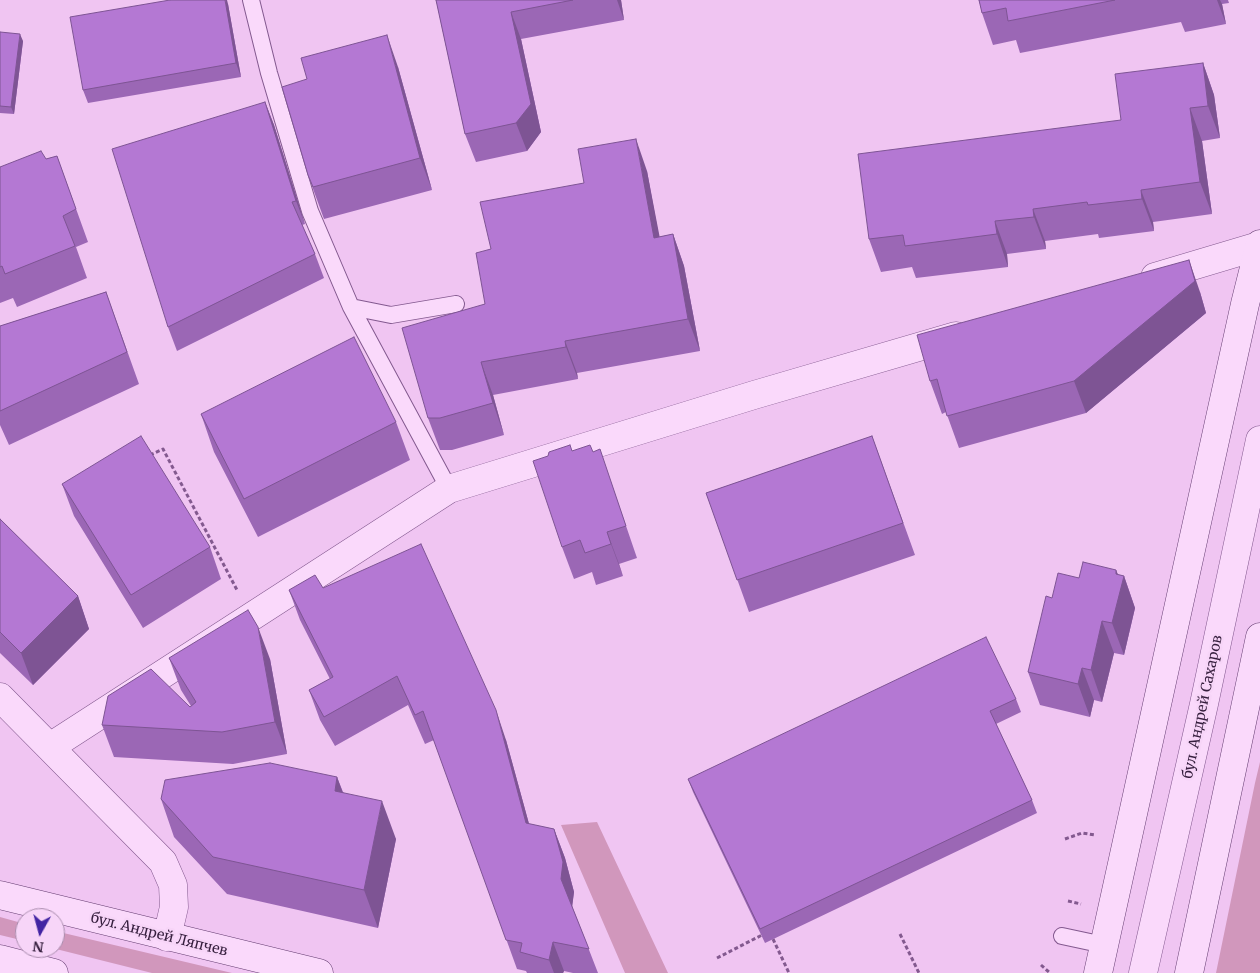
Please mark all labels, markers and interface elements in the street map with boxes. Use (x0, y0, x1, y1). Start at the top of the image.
street label: бул. Андрей Сахаров (1180, 634, 1226, 780)
north arrow (15, 908, 65, 958)
street label: бул. Андрей Ляпчев (89, 910, 229, 960)
text: N (32, 937, 45, 957)

